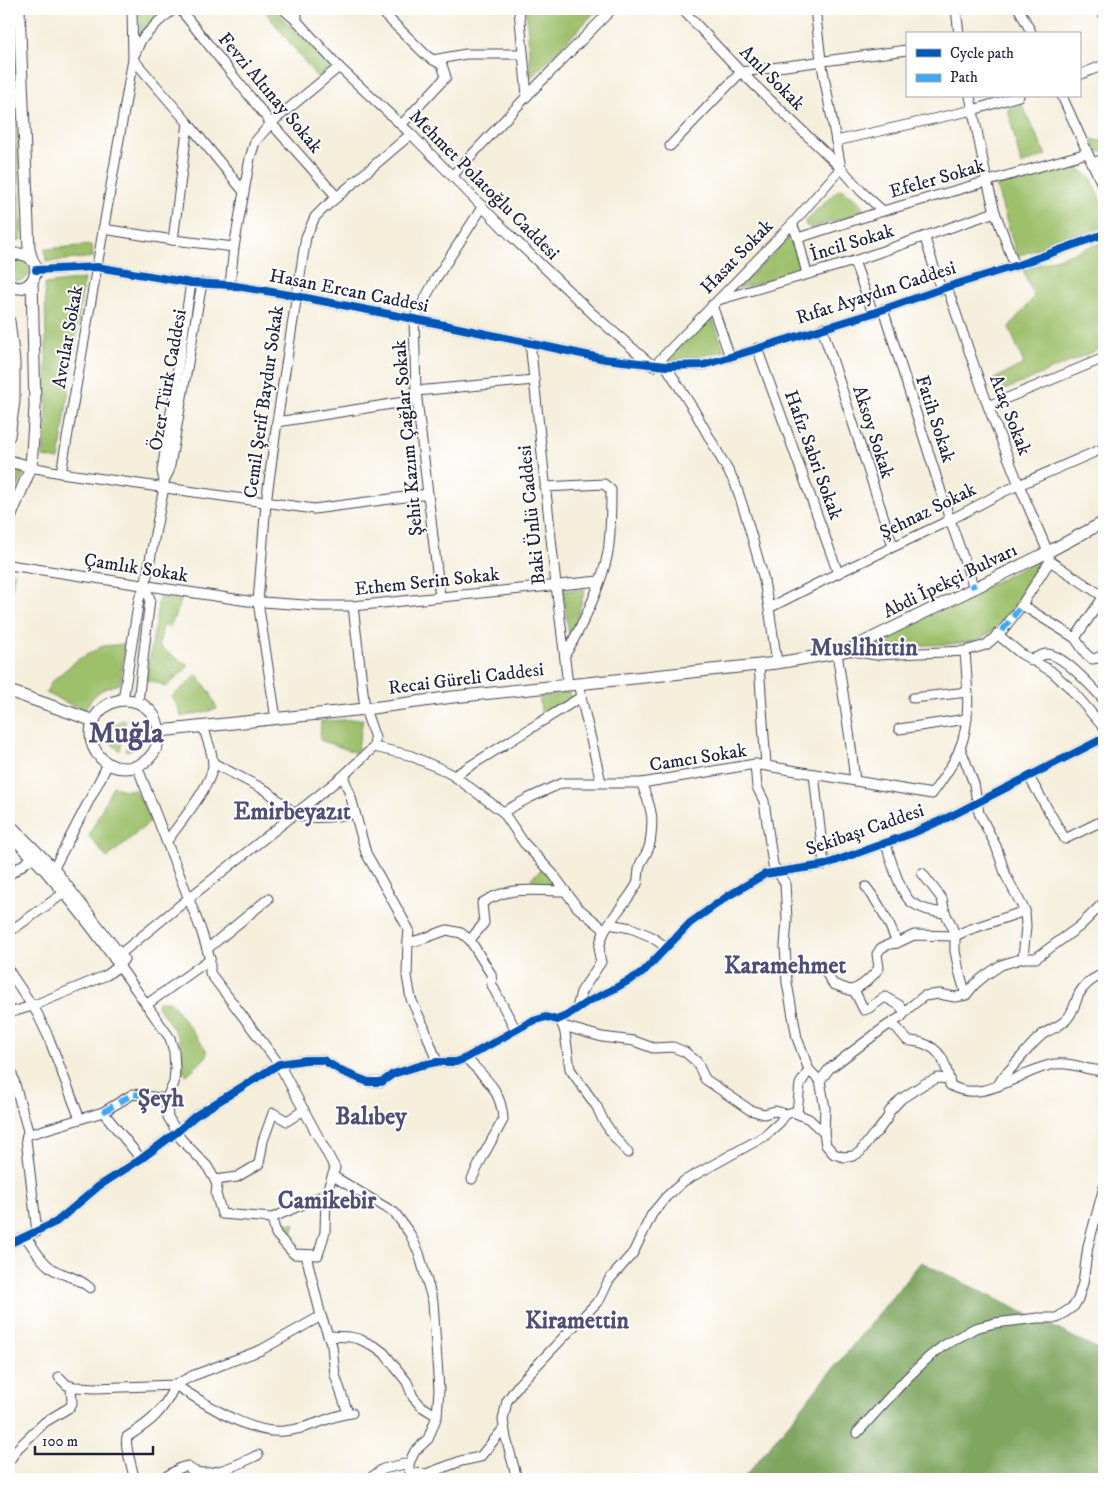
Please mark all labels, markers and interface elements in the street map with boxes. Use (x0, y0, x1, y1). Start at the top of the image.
street label: Fevzi Altınay Sokak (213, 28, 328, 158)
legend (906, 32, 1080, 98)
street label: Anıl Sokak (735, 41, 810, 116)
text: Cycle path (950, 44, 1014, 63)
text: Path (950, 68, 978, 87)
street label: Mehmet Polatoğlu Caddesi (404, 105, 564, 265)
street label: Efeler Sokak (887, 154, 988, 204)
street label: Hasat Sokak (696, 215, 779, 299)
street label: İncil Sokak (807, 218, 897, 267)
street label: Rıfat Ayaydın Caddesi (793, 256, 959, 330)
street label: Hasan Ercan Caddesi (267, 264, 431, 318)
street label: Avcılar Sokak (48, 283, 88, 390)
street label: Cemil Şerif Baydur Sokak (239, 304, 289, 500)
street label: Özer Türk Caddesi (143, 307, 192, 452)
street label: Şehit Kazım Çağlar Sokak (388, 338, 428, 537)
street label: Ataç Sokak (984, 371, 1036, 459)
street label: Fatih Sokak (910, 373, 960, 466)
street label: Aksoy Sokak (847, 383, 899, 482)
street label: Hafız Sabri Sokak (779, 387, 847, 523)
street label: Baki Ünlü Caddesi (512, 444, 551, 586)
street label: Şehnaz Sokak (876, 478, 980, 544)
street label: Abdi İpekçi Bulvarı (879, 538, 1021, 623)
street label: Çamlık Sokak (82, 548, 190, 588)
street label: Ethem Serin Sokak (353, 563, 501, 601)
district label: Muslihittin (810, 633, 918, 663)
street label: Recai Güreli Caddesi (387, 658, 545, 700)
district label: Muğla (88, 716, 164, 752)
street label: Camcı Sokak (648, 739, 749, 777)
district label: Emirbeyazıt (233, 797, 351, 827)
street label: Sekibaşı Caddesi (803, 799, 927, 861)
district label: Karamehmet (724, 951, 846, 981)
district label: Şeyh (138, 1084, 185, 1114)
district label: Balıbey (335, 1102, 407, 1132)
district label: Camikebir (278, 1186, 377, 1216)
district label: Kiramettin (525, 1306, 630, 1336)
scale bar (35, 1423, 152, 1455)
text: 100 m (42, 1432, 78, 1451)

